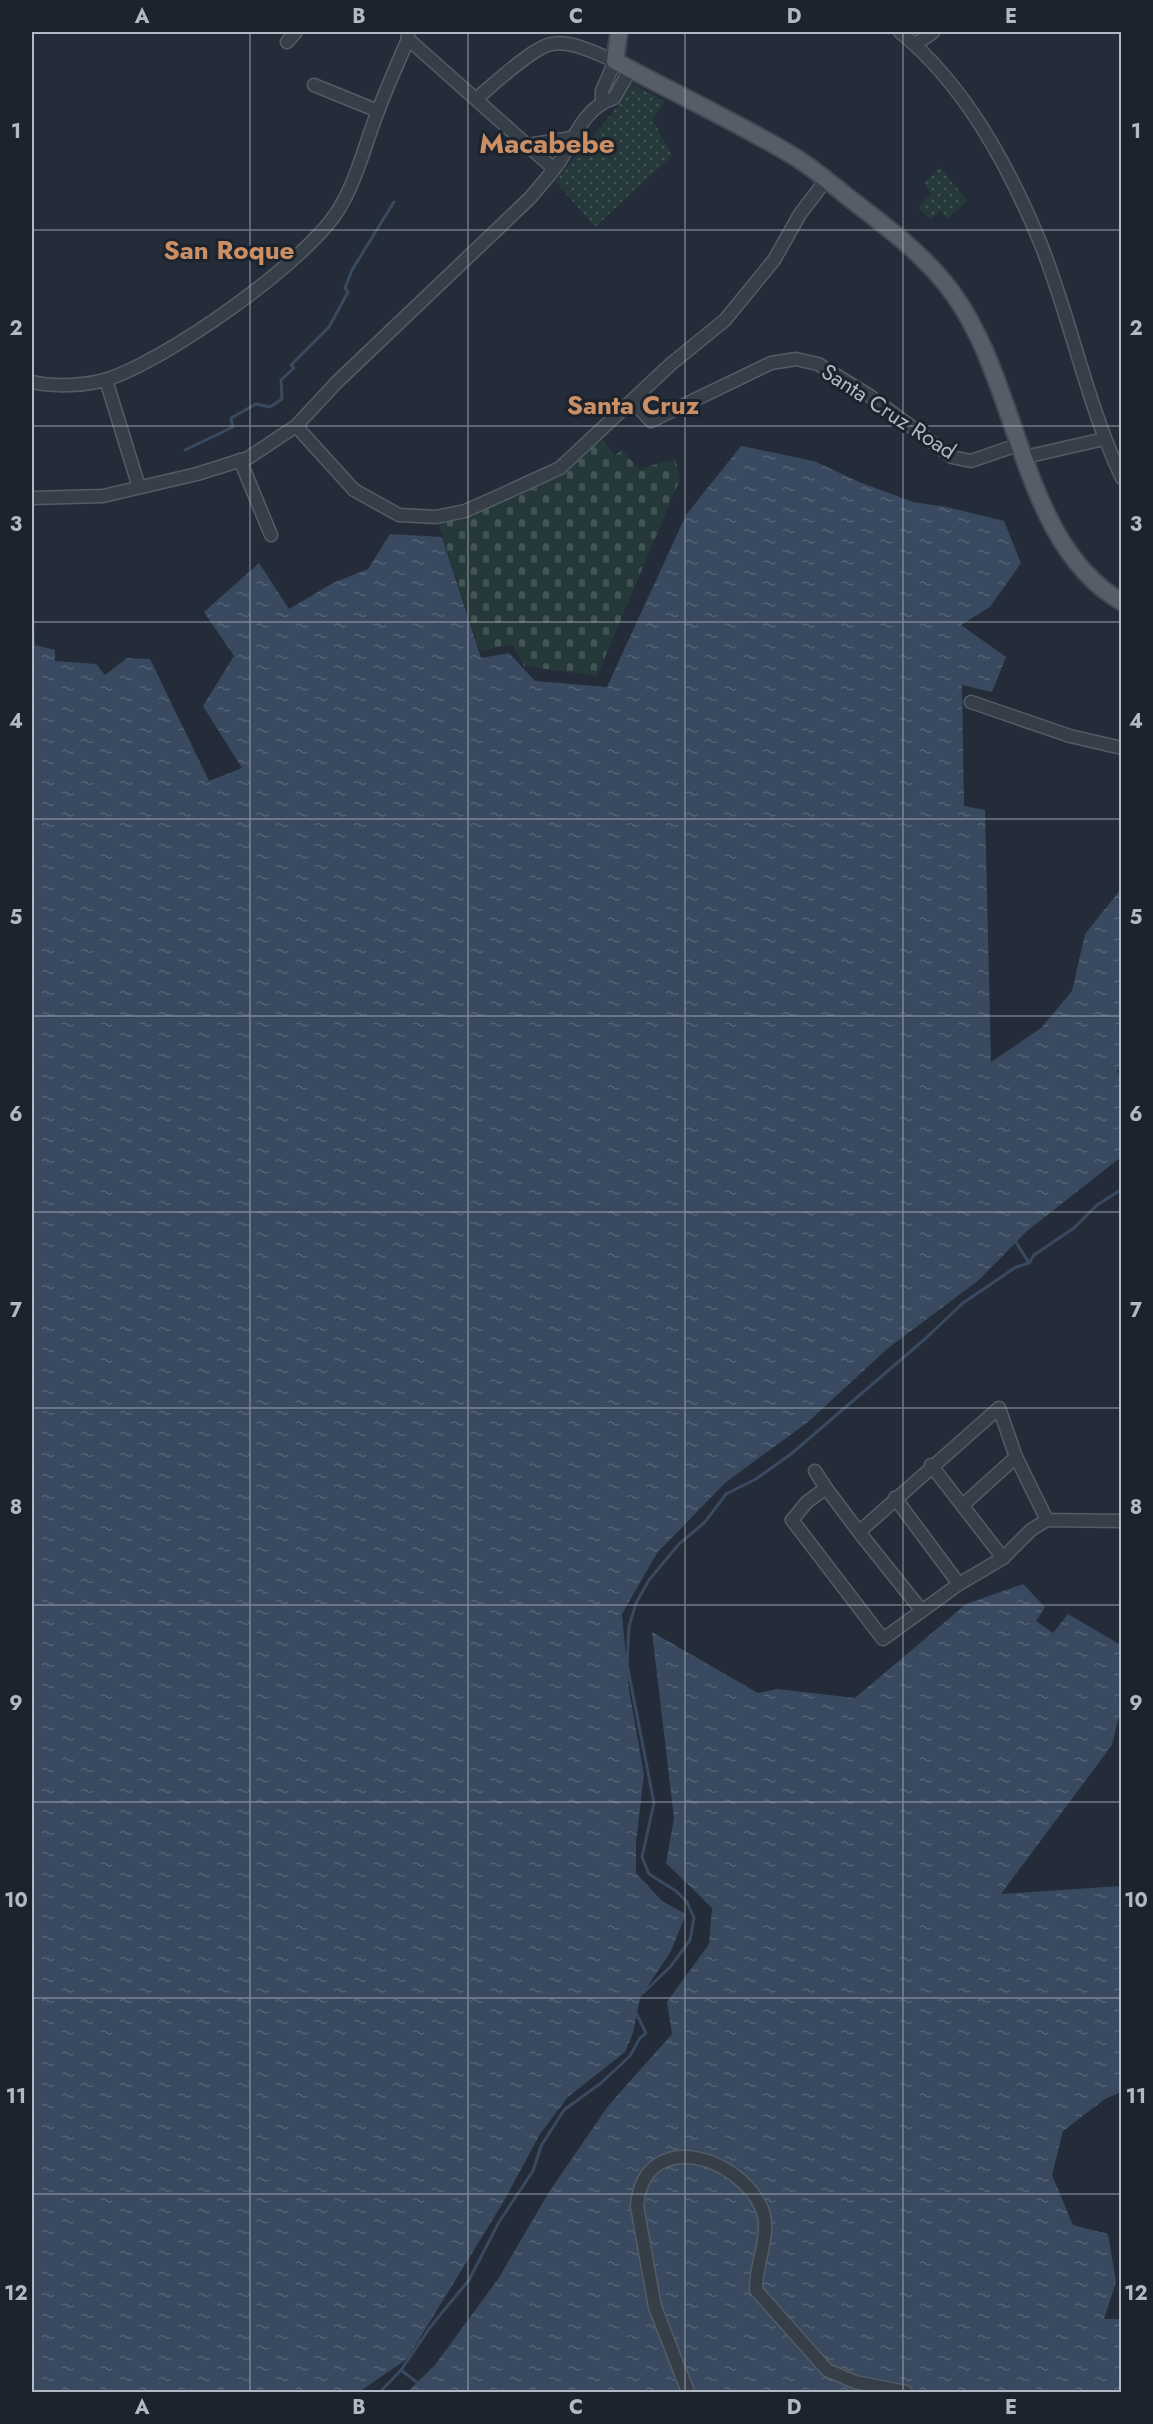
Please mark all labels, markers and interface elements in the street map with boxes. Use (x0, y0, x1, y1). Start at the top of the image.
text: A (134, 2, 150, 31)
text: B (352, 2, 366, 31)
text: C (569, 2, 583, 31)
text: D (787, 2, 801, 31)
text: E (1005, 2, 1017, 31)
text: 1 (11, 117, 21, 146)
text: 1 (1131, 117, 1141, 146)
district label: Macabebe (479, 123, 615, 164)
district label: San Roque (163, 231, 295, 269)
text: 2 (9, 314, 23, 343)
text: 2 (1129, 314, 1143, 343)
street label: Santa Cruz Road (815, 355, 963, 467)
district label: Santa Cruz (567, 386, 700, 424)
text: 3 (10, 510, 22, 539)
text: 3 (1130, 510, 1142, 539)
text: 4 (9, 707, 23, 736)
text: 4 (1129, 707, 1143, 736)
text: 5 (10, 903, 23, 932)
text: 5 (1130, 903, 1143, 932)
text: 6 (9, 1100, 23, 1129)
text: 6 (1129, 1100, 1143, 1129)
text: 7 (10, 1296, 23, 1325)
text: 7 (1130, 1296, 1143, 1325)
text: 8 (10, 1493, 22, 1522)
text: 8 (1130, 1493, 1142, 1522)
text: 9 (9, 1689, 23, 1718)
text: 9 (1129, 1689, 1143, 1718)
text: 10 (4, 1886, 28, 1915)
text: 10 (1124, 1886, 1148, 1915)
text: 11 (6, 2082, 26, 2111)
text: 11 (1126, 2082, 1146, 2111)
text: 12 (4, 2279, 28, 2308)
text: 12 (1124, 2279, 1148, 2308)
text: A (134, 2393, 150, 2422)
text: B (352, 2393, 366, 2422)
text: C (569, 2393, 583, 2422)
text: D (787, 2393, 801, 2422)
text: E (1005, 2393, 1017, 2422)

